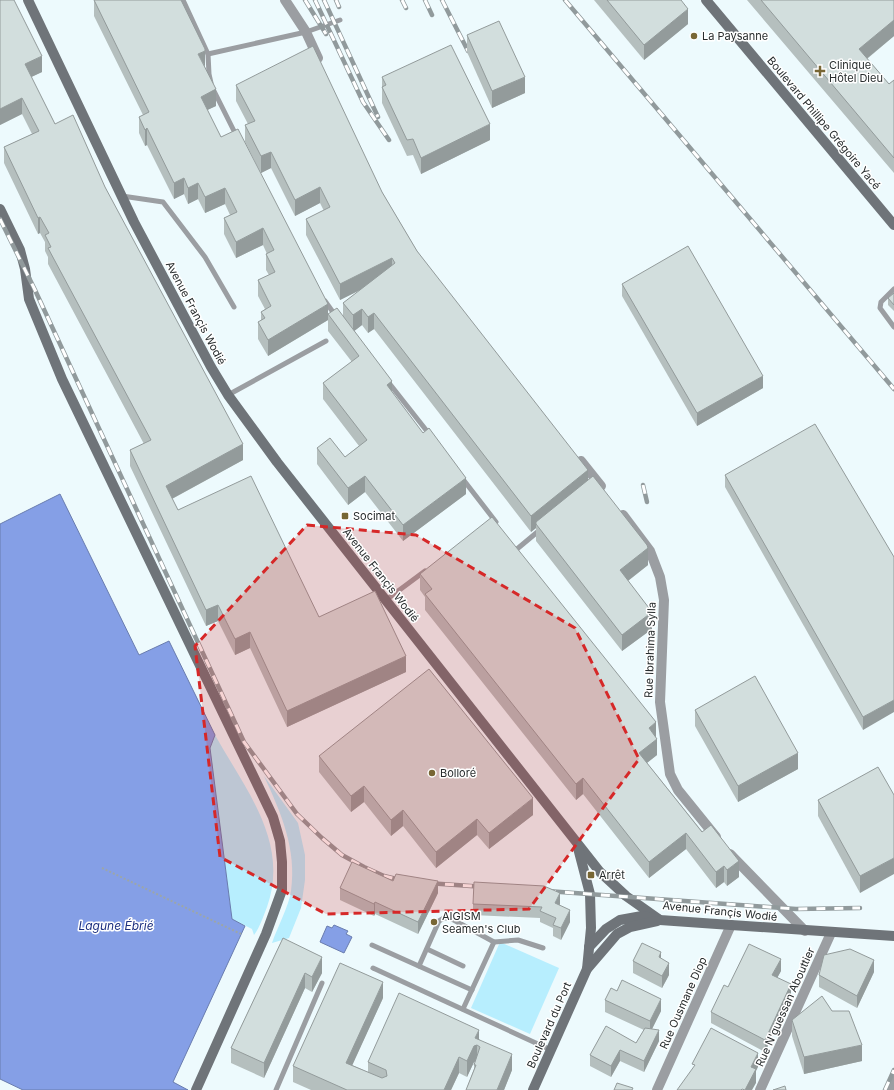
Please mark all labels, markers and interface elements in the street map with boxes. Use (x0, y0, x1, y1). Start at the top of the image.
place label: La Paysanne (702, 29, 768, 43)
marker: La Paysanne (689, 31, 699, 41)
street label: Boulevard Phillipe Grégoire Yacé (764, 54, 884, 192)
place label: Clinique Hôtel Dieu (829, 58, 883, 85)
marker: Clinique Hôtel Dieu (814, 65, 826, 77)
street label: Avenue Françis Wodié (163, 259, 229, 367)
place label: Socimat (353, 509, 395, 523)
marker: Socimat (340, 511, 350, 521)
street label: Avenue Françis Wodié (340, 525, 422, 625)
street label: Rue Ibrahima Sylla (641, 602, 659, 698)
place label: Bolloré (440, 766, 476, 780)
marker: Bolloré (427, 768, 437, 778)
place label: Arrêt (599, 868, 625, 882)
marker: Arrêt (586, 870, 596, 880)
street label: Avenue Françis Wodié (662, 898, 778, 924)
place label: AIGISM Seamen's Club (442, 909, 521, 936)
marker: AIGISM Seamen's Club (429, 917, 439, 927)
water label: Lagune Ébrié (78, 918, 154, 933)
street label: Rue N'guessan Abouttier (752, 945, 818, 1069)
street label: Rue Ousmane Diop (656, 954, 710, 1051)
street label: Boulevard du Port (524, 979, 574, 1070)

